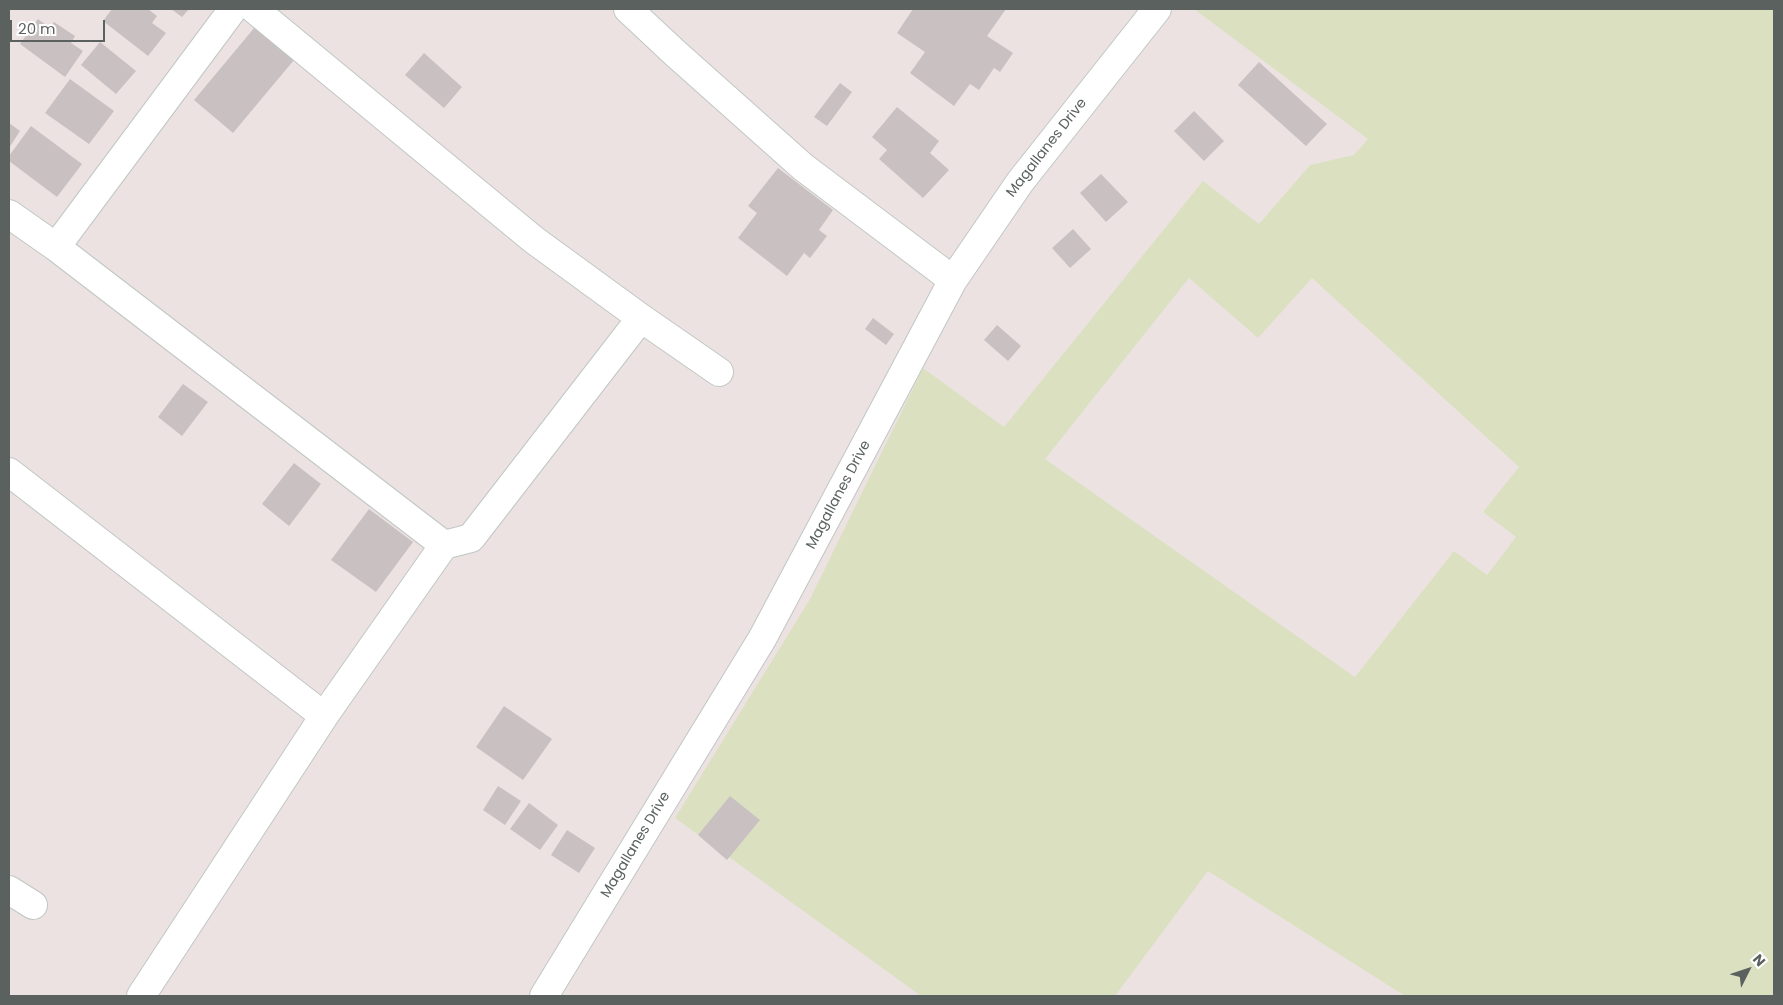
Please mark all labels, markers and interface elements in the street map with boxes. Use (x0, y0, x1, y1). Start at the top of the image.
scale bar (12, 10, 108, 42)
text: 20 m (18, 18, 56, 39)
street label: Magallanes Drive (1003, 95, 1091, 201)
street label: Magallanes Drive (803, 438, 875, 552)
street label: Magallanes Drive (598, 789, 674, 901)
north arrow (1723, 945, 1773, 995)
text: N (1748, 950, 1770, 971)

